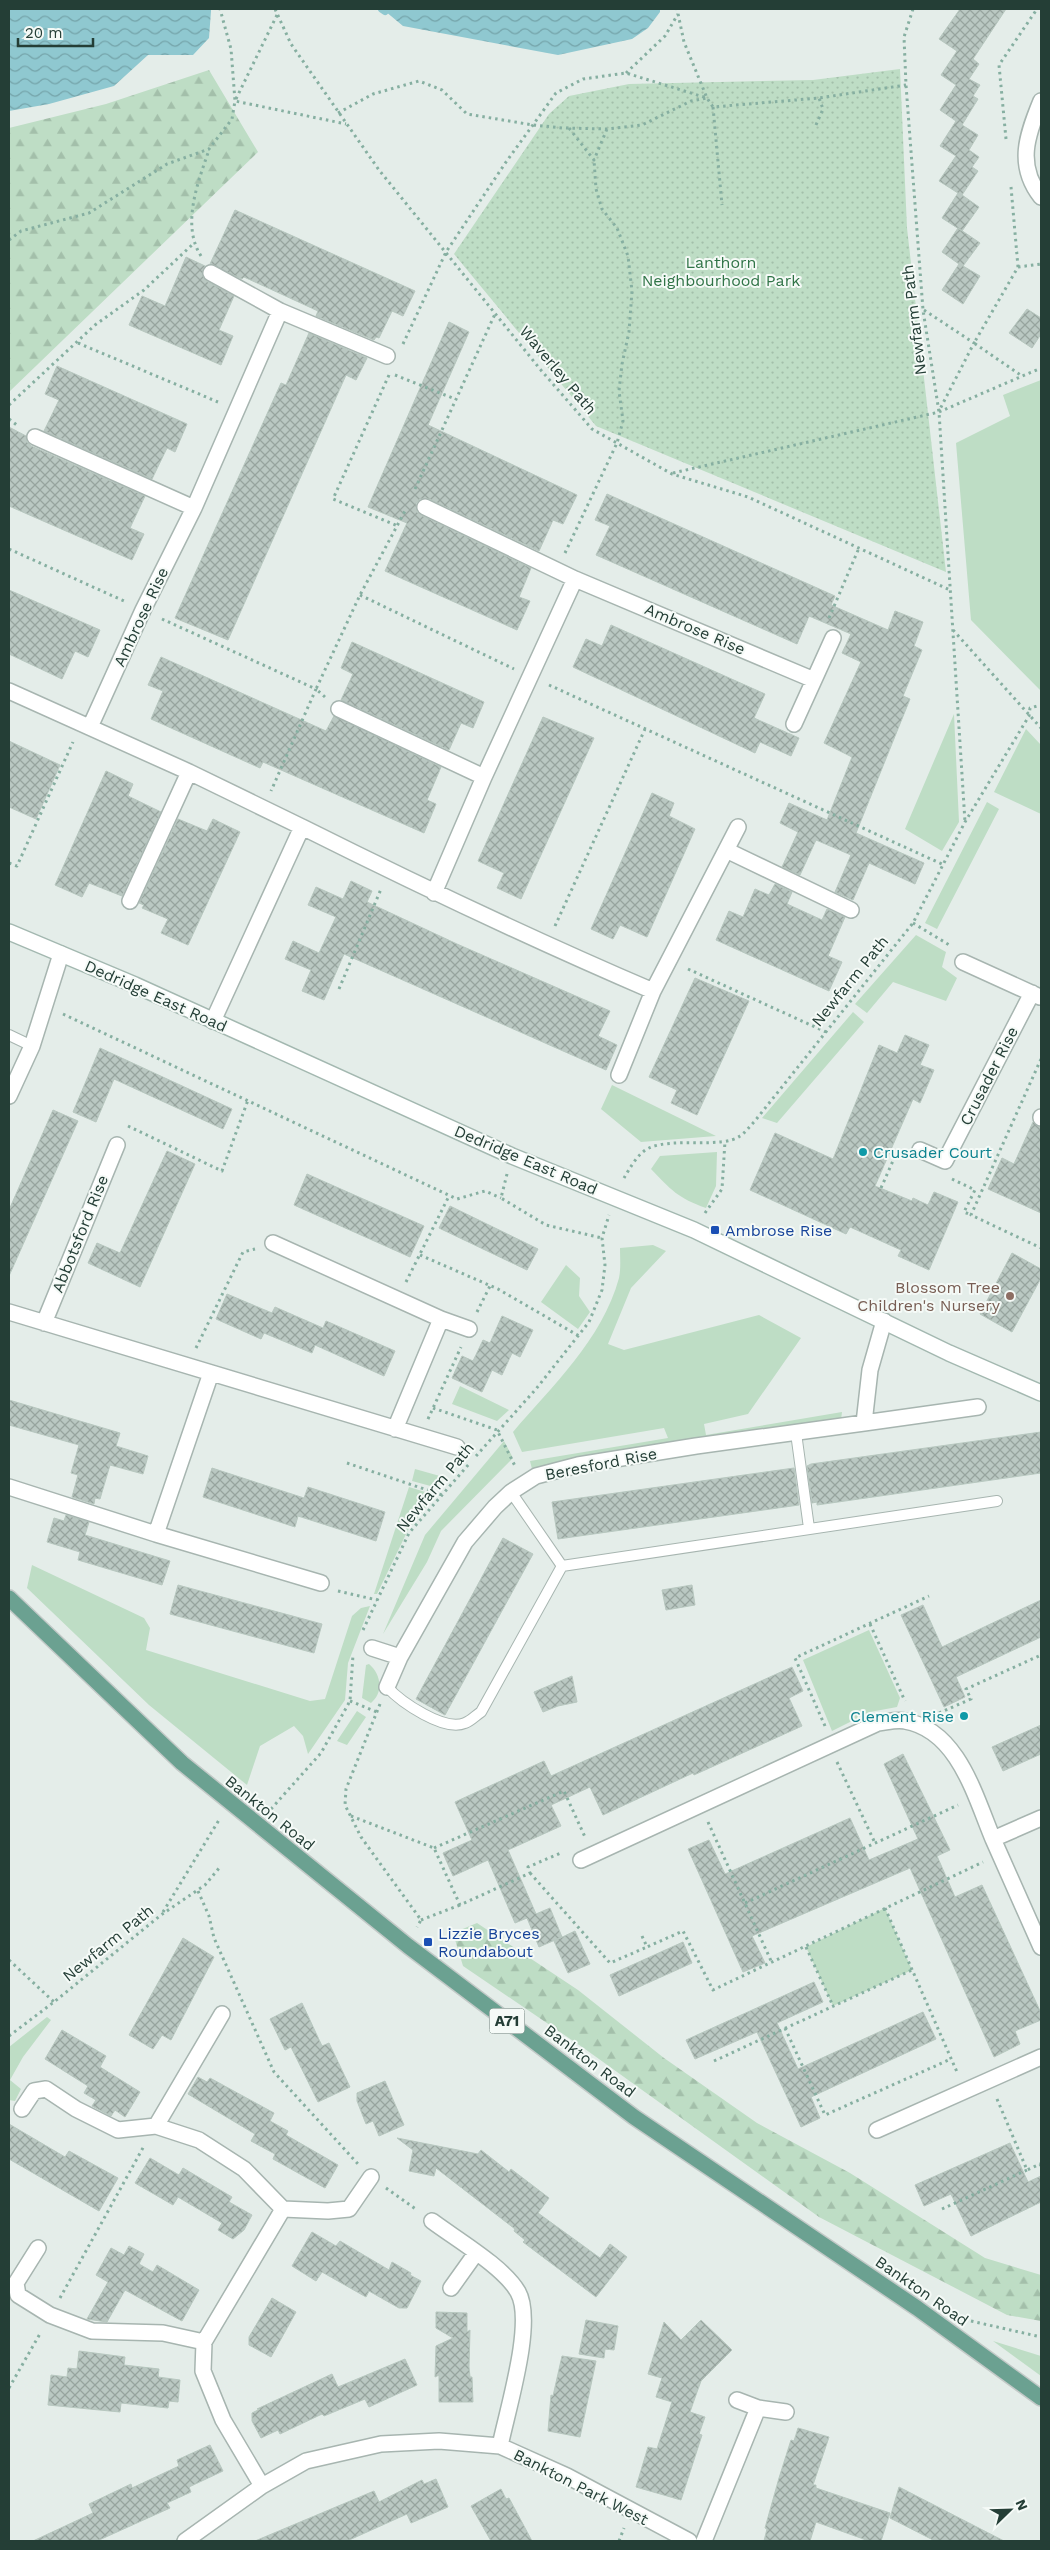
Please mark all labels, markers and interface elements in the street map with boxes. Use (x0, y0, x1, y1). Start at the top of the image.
scale bar (18, 15, 92, 47)
text: 20 m (25, 24, 63, 42)
park label: Lanthorn Neighbourhood Park (642, 253, 800, 290)
street label: Newfarm Path (898, 264, 930, 376)
street label: Waverley Path (515, 322, 601, 418)
street label: Ambrose Rise (110, 564, 172, 670)
street label: Ambrose Rise (642, 599, 748, 659)
street label: Newfarm Path (808, 932, 892, 1030)
street label: Dedridge East Road (82, 956, 230, 1036)
street label: Crusader Rise (956, 1023, 1022, 1129)
street label: Dedridge East Road (452, 1121, 600, 1199)
place label: Crusader Court (873, 1143, 992, 1162)
marker: Crusader Court (857, 1146, 869, 1158)
street label: Abbotsford Rise (48, 1172, 112, 1296)
place label: Ambrose Rise (725, 1221, 832, 1240)
marker: Ambrose Rise (709, 1224, 721, 1236)
place label: Blossom Tree Children's Nursery (857, 1278, 1001, 1315)
marker: Blossom Tree Children's Nursery (1004, 1290, 1016, 1302)
street label: Newfarm Path (392, 1438, 478, 1536)
street label: Beresford Rise (543, 1444, 659, 1484)
place label: Clement Rise (850, 1707, 954, 1726)
marker: Clement Rise (958, 1710, 970, 1722)
street label: Bankton Road (222, 1771, 318, 1855)
street label: Newfarm Path (59, 1901, 157, 1985)
place label: Lizzie Bryces Roundabout (438, 1924, 540, 1961)
marker: Lizzie Bryces Roundabout (422, 1936, 434, 1948)
road number: A71 (490, 2008, 524, 2034)
street label: Bankton Road (541, 2021, 639, 2101)
street label: Bankton Road (872, 2252, 972, 2330)
street label: Bankton Park West (511, 2445, 652, 2529)
north arrow (985, 2485, 1035, 2535)
text: N (1013, 2497, 1031, 2513)

